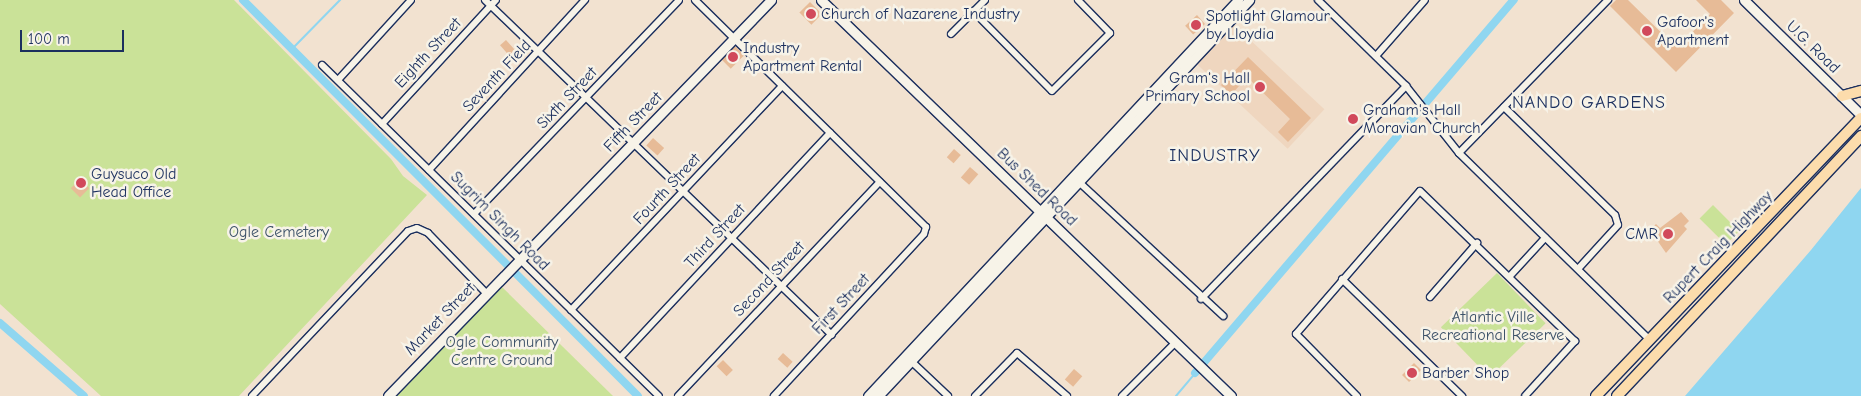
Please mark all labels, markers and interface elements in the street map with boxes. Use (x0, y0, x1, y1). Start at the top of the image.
place label: Church of Nazarene Industry (821, 4, 1020, 24)
place label: Spotlight Glamour by Lloydia (1206, 6, 1330, 44)
marker: Church of Nazarene Industry (805, 8, 817, 20)
place label: Gafoor's Apartment (1657, 12, 1729, 50)
street label: Eighth Street (391, 14, 465, 92)
street label: U.G. Road (1782, 17, 1844, 77)
marker: Spotlight Glamour by Lloydia (1190, 19, 1202, 31)
scale bar (22, 20, 126, 52)
marker: Gafoor's Apartment (1641, 25, 1653, 37)
text: 100 m (28, 30, 70, 48)
street label: Seventh Field (459, 36, 535, 116)
place label: Industry Apartment Rental (743, 38, 862, 76)
marker: Industry Apartment Rental (727, 51, 739, 63)
street label: Sixth Street (533, 63, 601, 133)
place label: Gram's Hall Primary School (1145, 68, 1250, 106)
marker: Gram's Hall Primary School (1254, 81, 1266, 93)
street label: Fifth Street (600, 88, 666, 156)
district label: NANDO GARDENS (1510, 92, 1668, 114)
place label: Graham's Hall Moravian Church (1363, 100, 1481, 138)
marker: Graham's Hall Moravian Church (1347, 113, 1359, 125)
street label: Bus Shed Road (993, 144, 1081, 230)
district label: INDUSTRY (1168, 145, 1262, 167)
street label: Fourth Street (629, 150, 705, 228)
place label: Guysuco Old Head Office (91, 164, 176, 202)
street label: Sugrim Singh Road (446, 167, 554, 275)
marker: Guysuco Old Head Office (75, 177, 87, 189)
street label: Rupert Craig Highway (1659, 187, 1777, 307)
street label: Third Street (681, 200, 749, 272)
park label: Ogle Cemetery (229, 222, 329, 242)
place label: CMR (1625, 224, 1658, 244)
marker: CMR (1662, 228, 1674, 240)
street label: Second Street (729, 237, 809, 321)
street label: First Street (808, 270, 874, 338)
street label: Market Street (401, 279, 479, 359)
park label: Atlantic Ville Recreational Reserve (1422, 307, 1564, 345)
park label: Ogle Community Centre Ground (446, 332, 558, 370)
place label: Barber Shop (1422, 363, 1509, 383)
marker: Barber Shop (1406, 367, 1418, 379)

